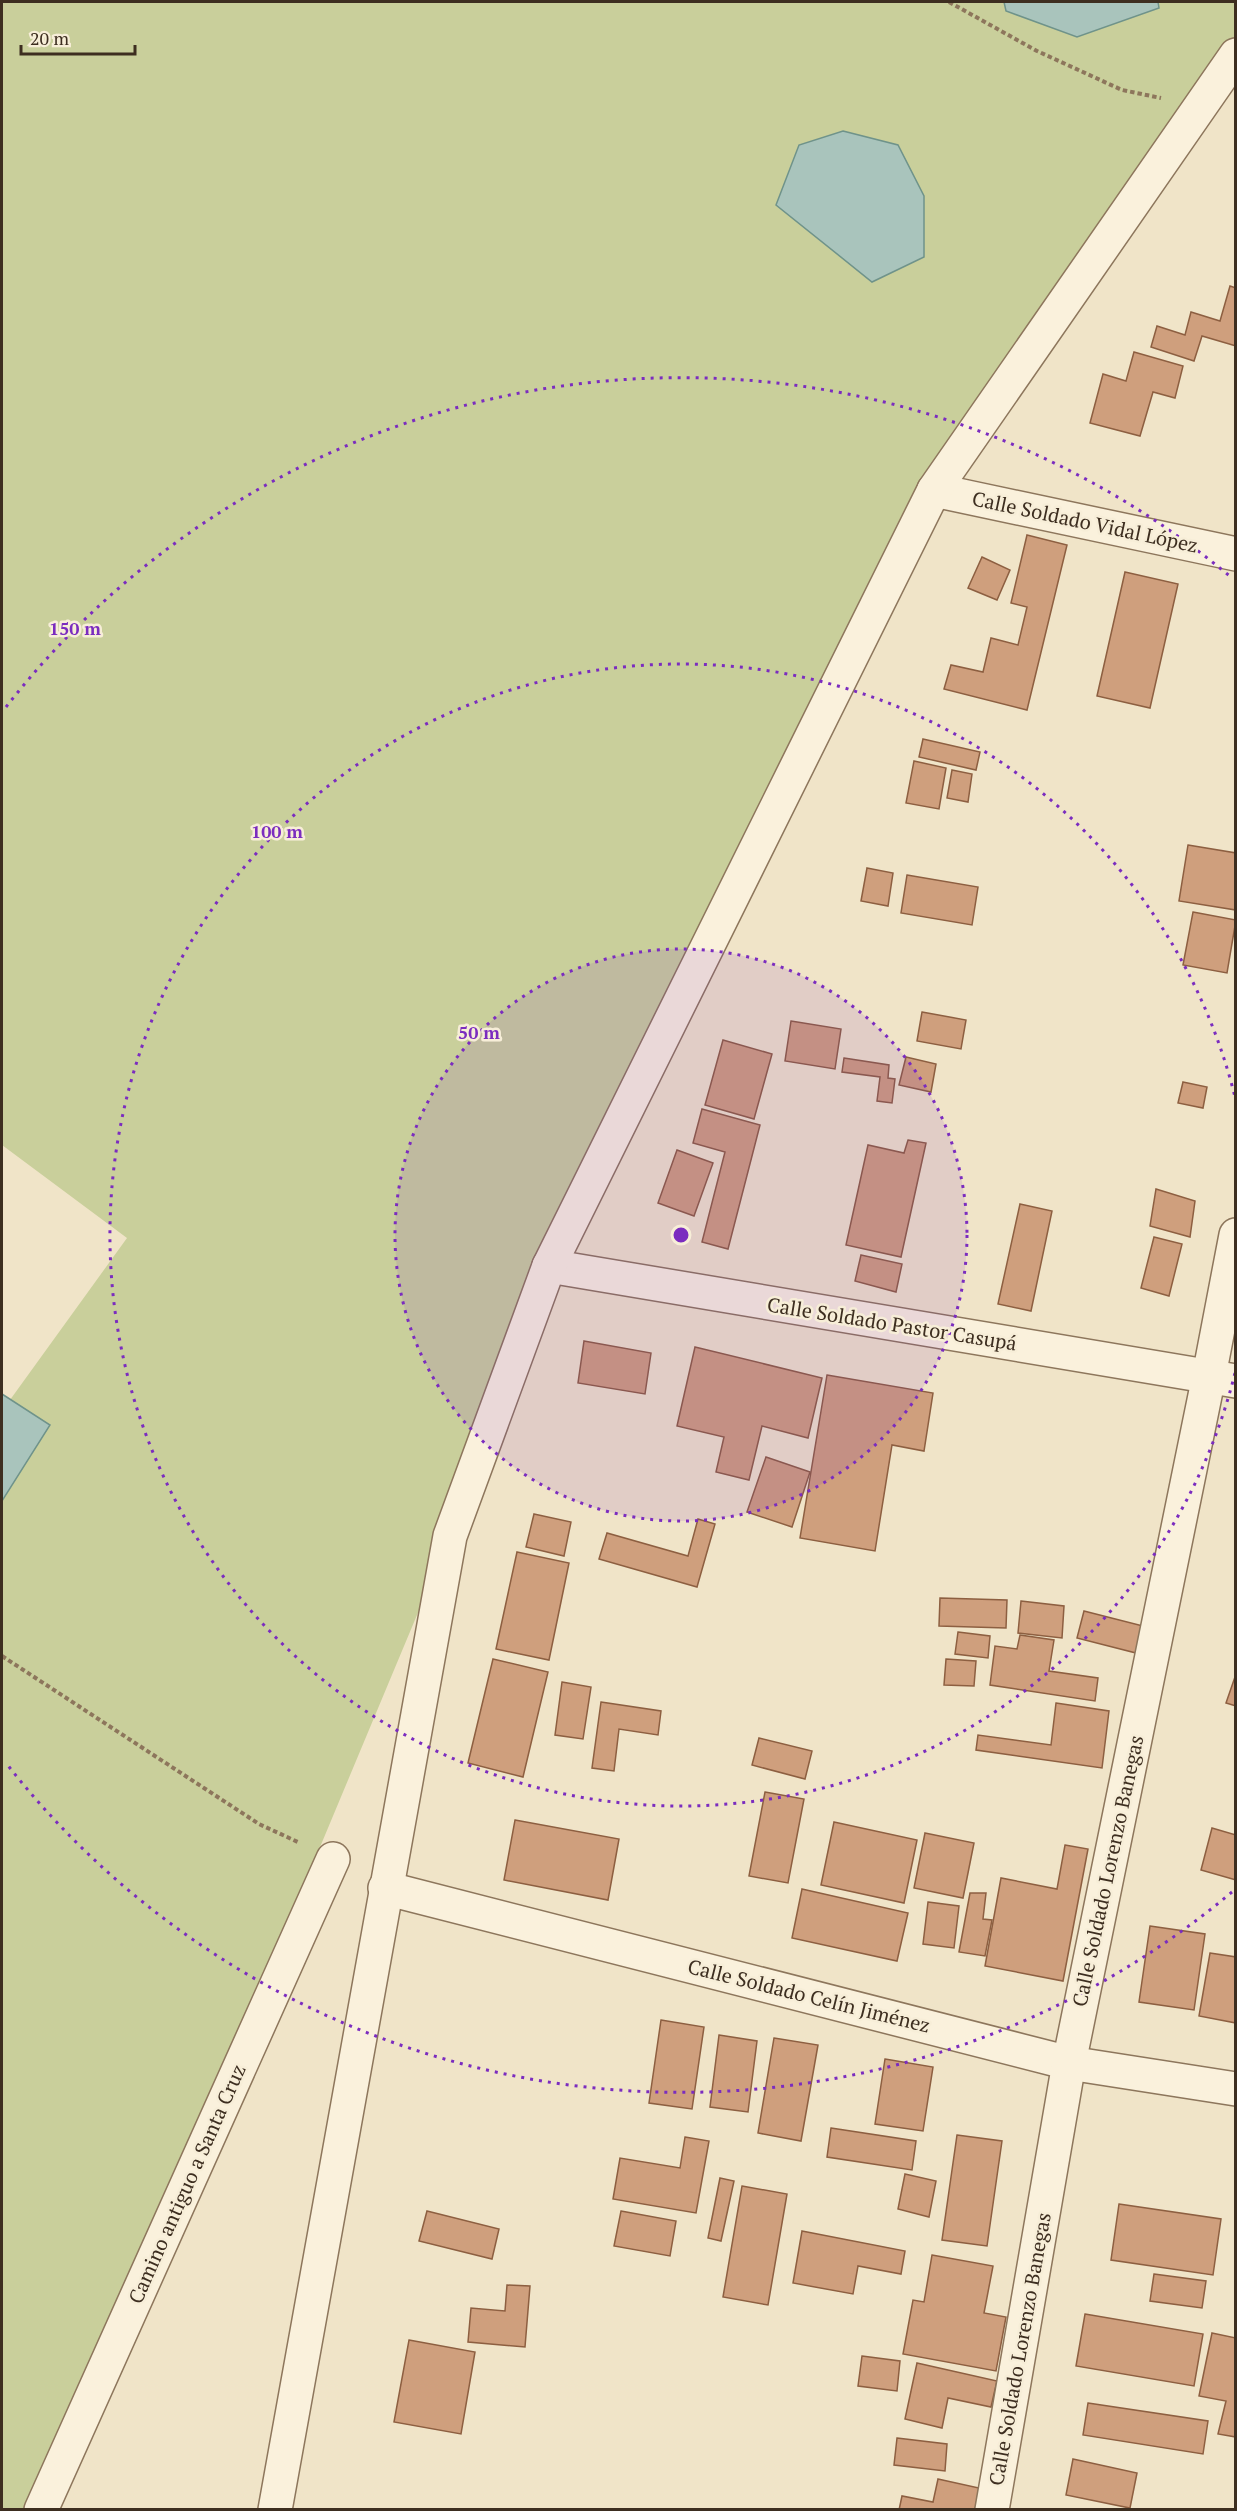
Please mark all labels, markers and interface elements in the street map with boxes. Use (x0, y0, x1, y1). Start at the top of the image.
scale bar (21, 18, 135, 56)
text: 20 m (30, 26, 70, 50)
street label: Calle Soldado Vidal López (970, 484, 1200, 559)
text: 150 m (49, 616, 101, 640)
text: 100 m (251, 819, 303, 843)
text: 50 m (458, 1020, 500, 1044)
centre of rings (671, 1225, 691, 1245)
street label: Calle Soldado Pastor Casupá (765, 1290, 1019, 1357)
street label: Calle Soldado Lorenzo Banegas (1066, 1733, 1149, 2009)
street label: Calle Soldado Celín Jiménez (685, 1952, 933, 2039)
street label: Camino antiguo a Santa Cruz (121, 2060, 252, 2308)
street label: Calle Soldado Lorenzo Banegas (982, 2210, 1057, 2487)

